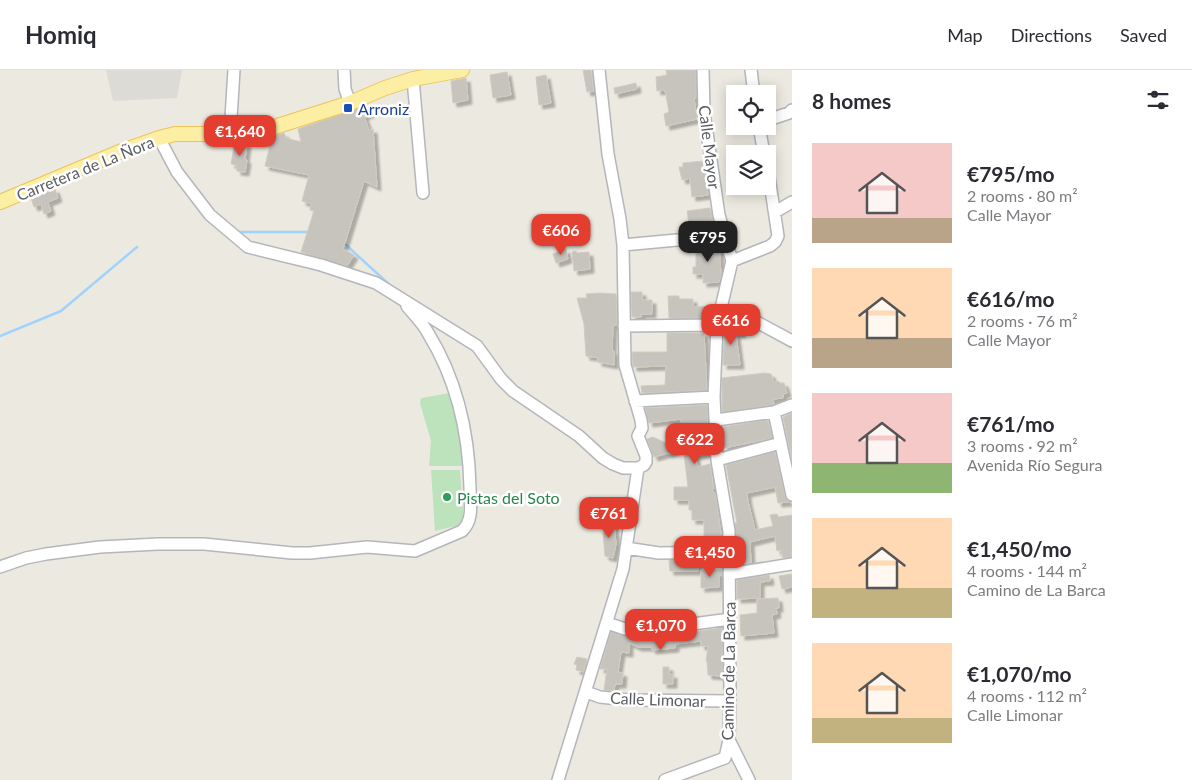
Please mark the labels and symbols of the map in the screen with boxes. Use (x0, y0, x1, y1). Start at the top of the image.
place label: Arroniz (358, 99, 409, 118)
marker: Arroniz (342, 102, 354, 114)
street label: Calle Mayor (695, 104, 725, 190)
pin: €1,640 (199, 114, 281, 157)
street label: Carretera de La Ñora (13, 132, 157, 204)
pin: €606 (531, 214, 591, 256)
pin: €795 (678, 220, 738, 263)
pin: €616 (701, 304, 761, 346)
pin: €622 (665, 422, 725, 465)
place label: Pistas del Soto (457, 488, 560, 507)
marker: Pistas del Soto (441, 491, 453, 503)
pin: €761 (579, 496, 639, 539)
pin: €1,450 (669, 536, 751, 578)
street label: Camino de La Barca (717, 601, 739, 741)
pin: €1,070 (620, 608, 702, 651)
street label: Calle Limonar (610, 688, 706, 710)

